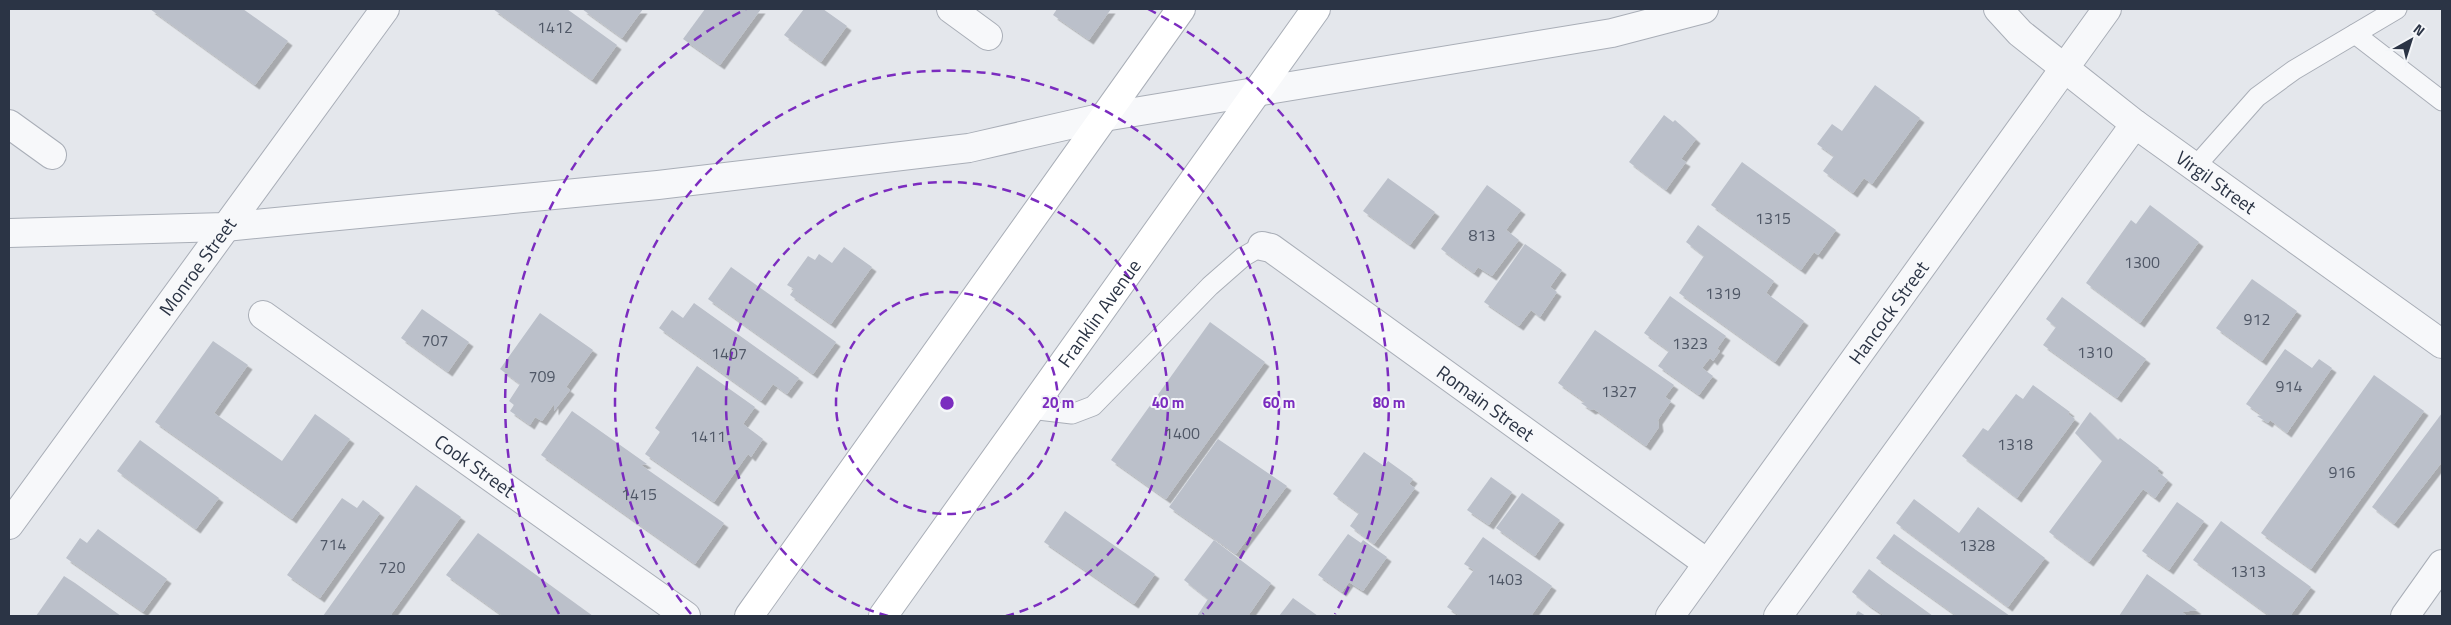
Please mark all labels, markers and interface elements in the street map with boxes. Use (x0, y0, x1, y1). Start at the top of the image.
house number: 1412 (537, 15, 573, 39)
north arrow (2386, 15, 2436, 65)
text: N (2409, 18, 2430, 41)
street label: Virgil Street (2170, 143, 2263, 221)
house number: 1315 (1755, 206, 1791, 230)
street label: Monroe Street (151, 211, 243, 321)
house number: 813 (1469, 223, 1495, 247)
house number: 1300 (2124, 250, 2160, 274)
street label: Franklin Avenue (1050, 253, 1147, 373)
street label: Hancock Street (1841, 254, 1936, 370)
house number: 1319 (1705, 281, 1741, 305)
house number: 912 (2244, 307, 2270, 331)
house number: 707 (422, 328, 448, 352)
house number: 1323 (1672, 331, 1708, 355)
house number: 1310 (2077, 340, 2113, 364)
house number: 1407 (711, 341, 747, 365)
street label: Romain Street (1431, 357, 1541, 448)
house number: 709 (529, 364, 555, 388)
house number: 914 (2276, 374, 2302, 398)
house number: 1327 (1601, 379, 1637, 403)
text: 20 m (1042, 391, 1074, 414)
text: 40 m (1152, 391, 1184, 414)
text: 60 m (1263, 391, 1295, 414)
text: 80 m (1373, 391, 1405, 414)
centre of rings (938, 394, 956, 412)
house number: 1400 (1164, 421, 1200, 445)
house number: 1411 (690, 424, 726, 448)
street label: Cook Street (429, 427, 522, 504)
house number: 1318 (1997, 432, 2033, 456)
house number: 916 (2329, 460, 2355, 484)
house number: 1415 (621, 482, 657, 506)
house number: 714 (320, 532, 346, 556)
house number: 1328 (1959, 533, 1995, 557)
house number: 720 (379, 555, 405, 579)
house number: 1313 (2230, 559, 2266, 583)
house number: 1403 (1487, 567, 1523, 591)

